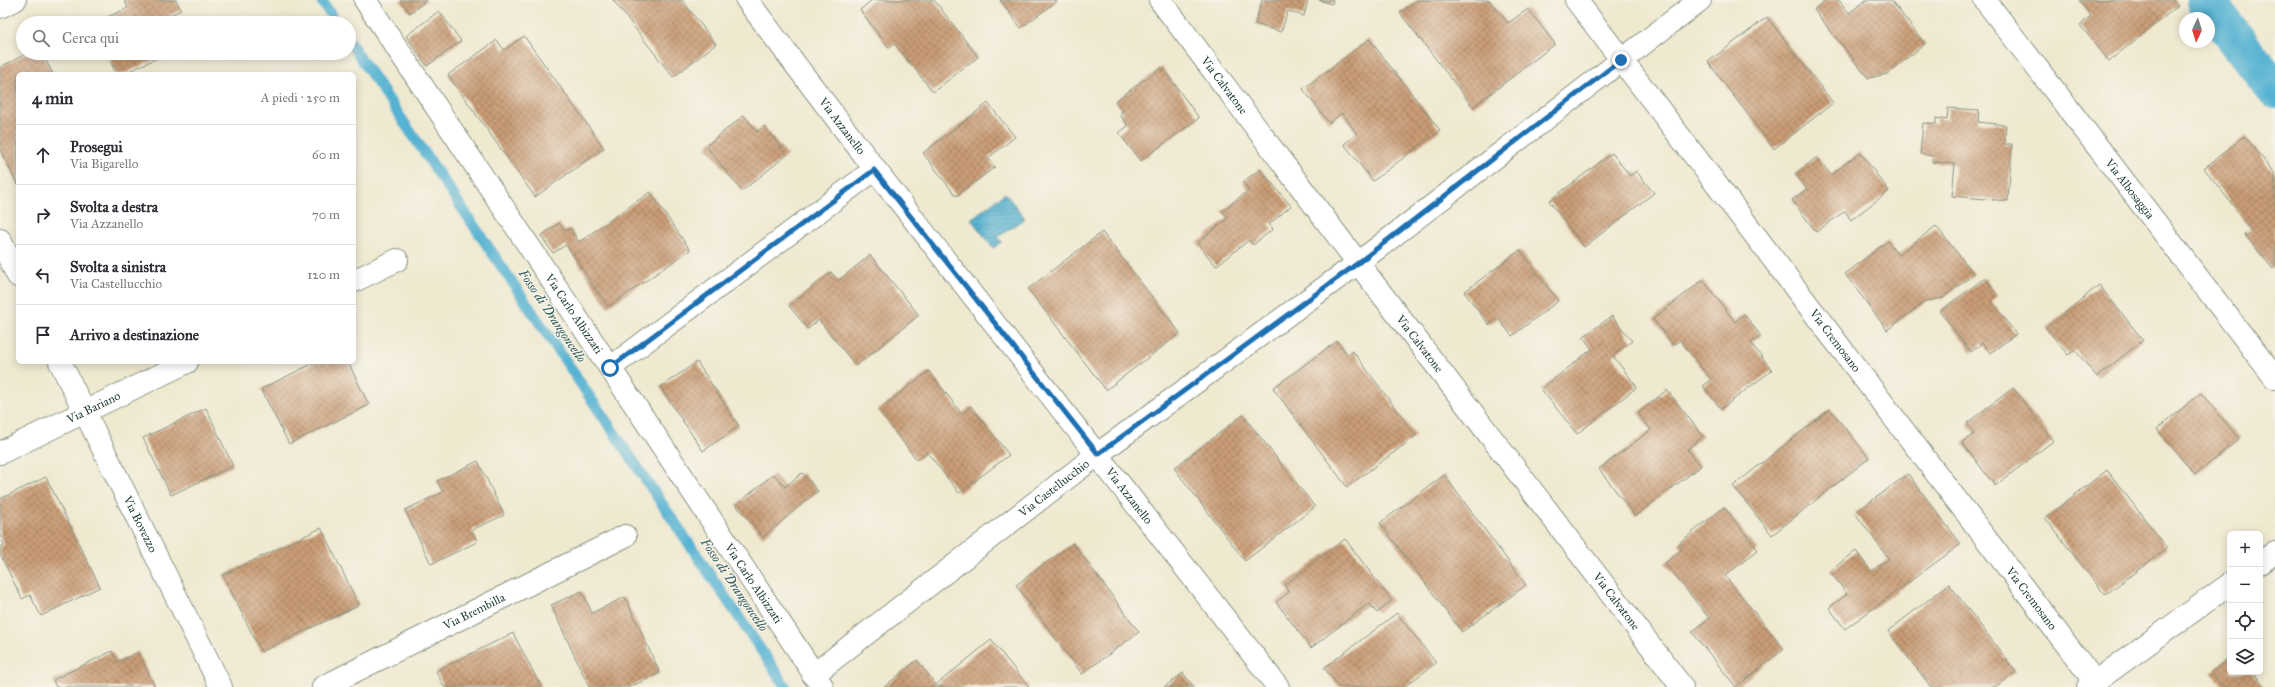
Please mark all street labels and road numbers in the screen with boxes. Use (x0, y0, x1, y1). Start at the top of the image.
street label: Via Calvatone (1198, 53, 1251, 117)
street label: Via Azzanello (815, 94, 868, 157)
street label: Via Albosaggia (2102, 155, 2158, 222)
street label: Via Carlo Albizzati (542, 270, 606, 357)
street label: Via Cremosano (1806, 306, 1864, 375)
street label: Via Calvatone (1393, 312, 1446, 375)
street label: Via Bariano (64, 389, 123, 427)
street label: Via Castellucchio (1015, 456, 1092, 520)
street label: Via Azzanello (1102, 464, 1156, 527)
street label: Via Bovezzo (120, 493, 160, 555)
street label: Via Carlo Albizzati (721, 540, 786, 627)
street label: Via Cremosano (2002, 563, 2060, 633)
street label: Via Calvatone (1590, 569, 1643, 633)
street label: Via Brembilla (440, 590, 508, 633)

